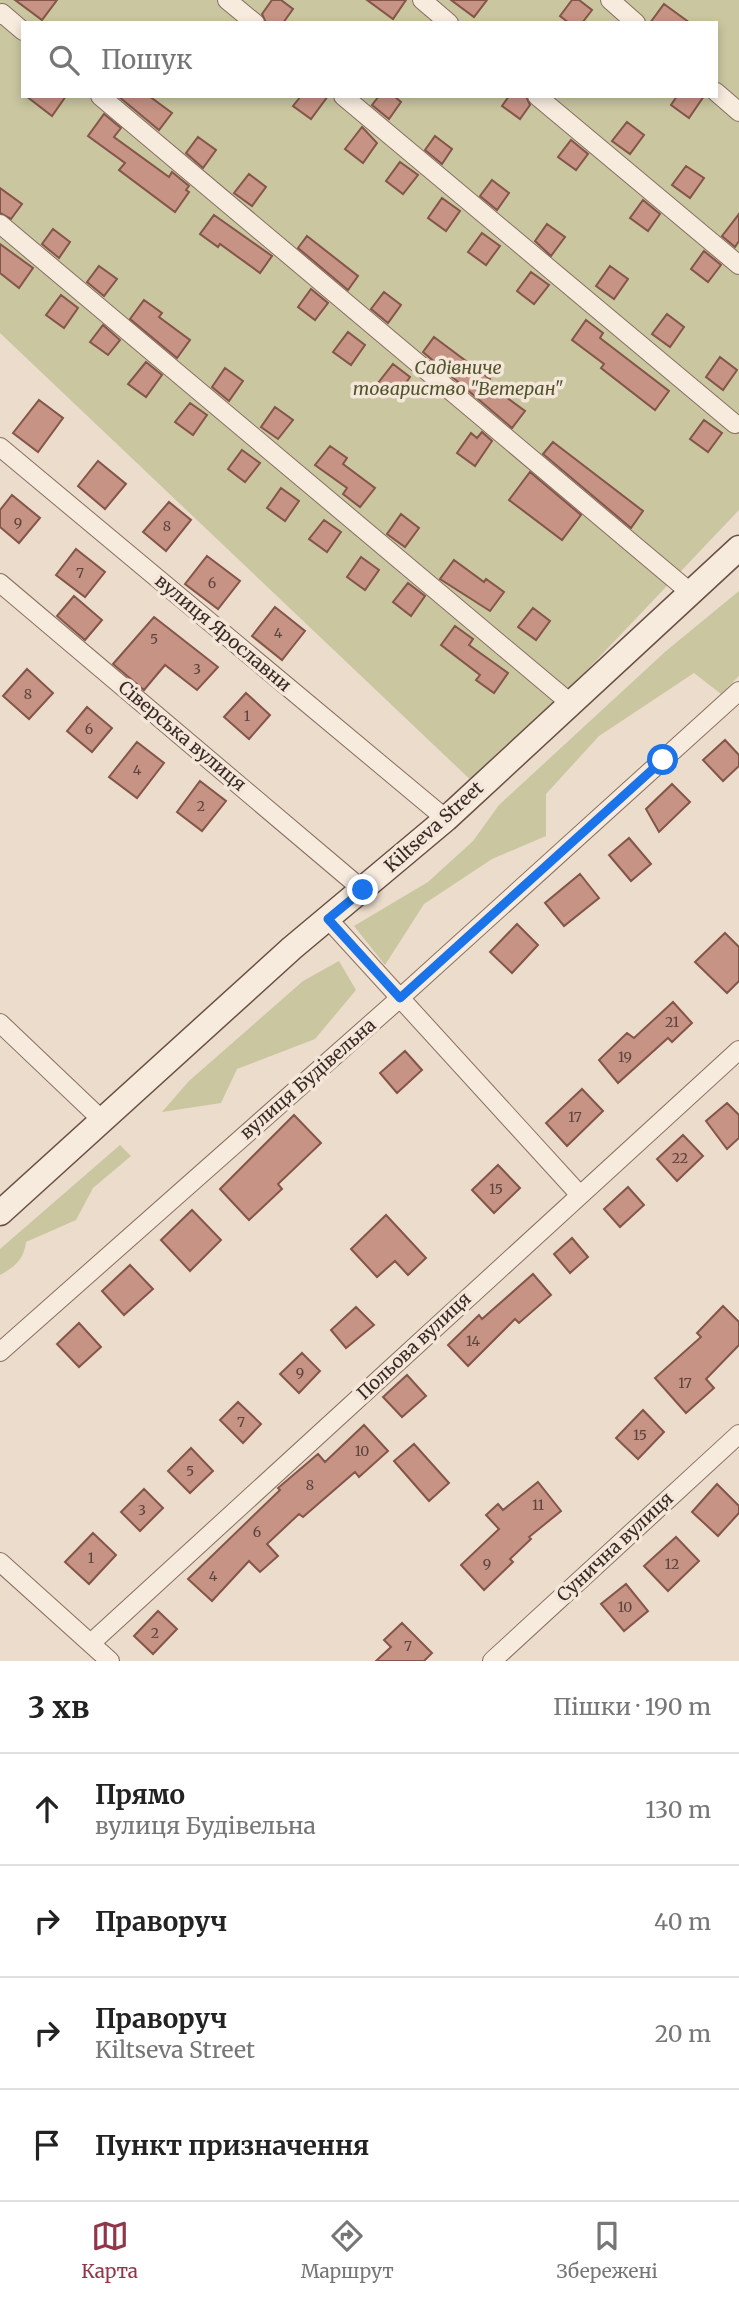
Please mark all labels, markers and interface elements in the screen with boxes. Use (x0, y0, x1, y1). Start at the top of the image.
search box (21, 21, 718, 98)
icon: search (45, 41, 83, 79)
text: Пошук (101, 43, 193, 76)
park label: Садівниче товариство "Ветеран" (353, 356, 563, 400)
house number: 9 (14, 514, 22, 532)
house number: 8 (163, 517, 171, 535)
house number: 7 (76, 564, 84, 582)
street label: вулиця Ярославни (151, 569, 296, 696)
house number: 6 (208, 574, 216, 592)
house number: 4 (274, 624, 283, 642)
house number: 5 (150, 630, 158, 648)
house number: 3 (193, 660, 201, 678)
street label: Сіверська вулиця (114, 675, 251, 796)
house number: 8 (24, 685, 32, 703)
house number: 1 (244, 707, 250, 725)
house number: 6 (85, 720, 93, 738)
route start (647, 744, 678, 775)
house number: 4 (133, 761, 142, 779)
street label: Kiltseva Street (379, 776, 488, 877)
house number: 2 (197, 797, 205, 815)
route end (347, 874, 378, 905)
street label: вулиця Будівельна (235, 1013, 381, 1144)
house number: 21 (665, 1013, 679, 1031)
house number: 19 (618, 1048, 632, 1066)
house number: 17 (568, 1108, 582, 1126)
house number: 22 (672, 1149, 688, 1167)
house number: 15 (489, 1180, 503, 1198)
street label: Польова вулиця (352, 1287, 476, 1404)
house number: 14 (466, 1332, 480, 1350)
house number: 9 (296, 1364, 304, 1382)
house number: 17 (678, 1374, 692, 1392)
house number: 7 (237, 1413, 245, 1431)
house number: 15 (633, 1426, 647, 1444)
house number: 10 (355, 1442, 369, 1460)
house number: 5 (186, 1462, 194, 1480)
house number: 8 (306, 1476, 314, 1494)
street label: Сунична вулиця (552, 1487, 678, 1607)
house number: 11 (532, 1496, 544, 1514)
house number: 3 (138, 1501, 146, 1519)
house number: 6 (253, 1523, 261, 1541)
house number: 1 (88, 1549, 94, 1567)
house number: 9 (483, 1555, 491, 1573)
house number: 12 (665, 1555, 679, 1573)
house number: 4 (209, 1567, 218, 1585)
house number: 10 (618, 1598, 632, 1616)
house number: 2 (151, 1624, 159, 1642)
house number: 7 (404, 1637, 412, 1655)
text: 3 хв (28, 1688, 89, 1726)
text: Пішки · 190 m (553, 1692, 711, 1721)
text: Прямо (95, 1778, 185, 1811)
icon: ahead (28, 1790, 66, 1828)
text: 130 m (645, 1795, 711, 1824)
text: вулиця Будівельна (95, 1811, 316, 1840)
icon: right (28, 1902, 66, 1940)
text: Праворуч (95, 1905, 227, 1938)
text: 40 m (654, 1907, 711, 1936)
text: Праворуч (95, 2002, 227, 2035)
icon: right (28, 2014, 66, 2052)
text: 20 m (655, 2019, 711, 2048)
text: Kiltseva Street (95, 2035, 255, 2064)
icon: arrive (28, 2126, 66, 2164)
text: Пункт призначення (95, 2129, 369, 2162)
tab: Карта (81, 2217, 138, 2283)
tab: Маршрут (301, 2217, 394, 2283)
tab: Збережені (557, 2217, 658, 2283)

